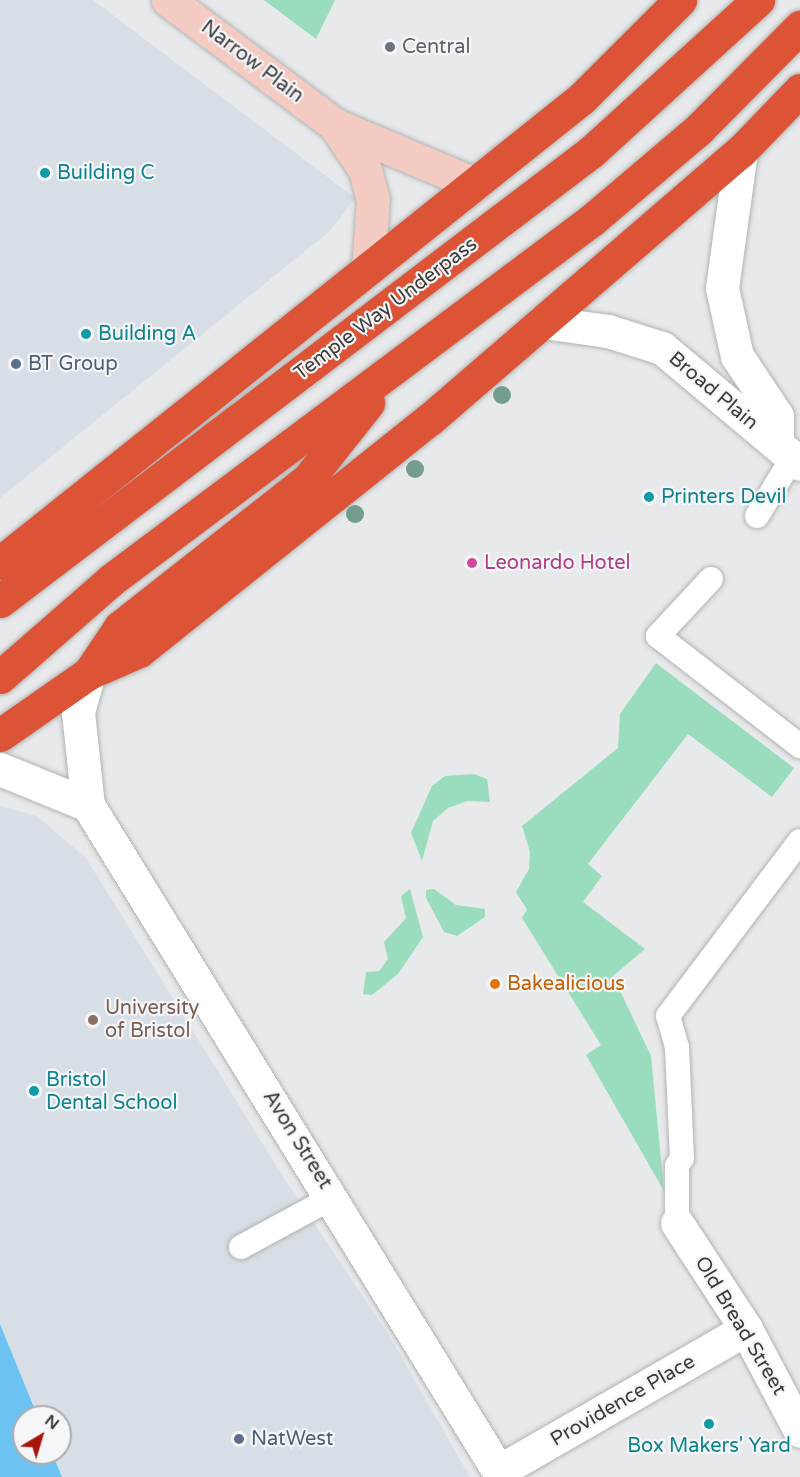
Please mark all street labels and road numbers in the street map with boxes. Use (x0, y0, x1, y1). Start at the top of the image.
street label: Narrow Plain (196, 16, 308, 108)
street label: Temple Way Underpass (290, 232, 482, 386)
street label: Broad Plain (664, 347, 762, 435)
street label: Avon Street (257, 1086, 337, 1194)
street label: Old Bread Street (689, 1252, 791, 1400)
street label: Providence Place (546, 1350, 700, 1452)

